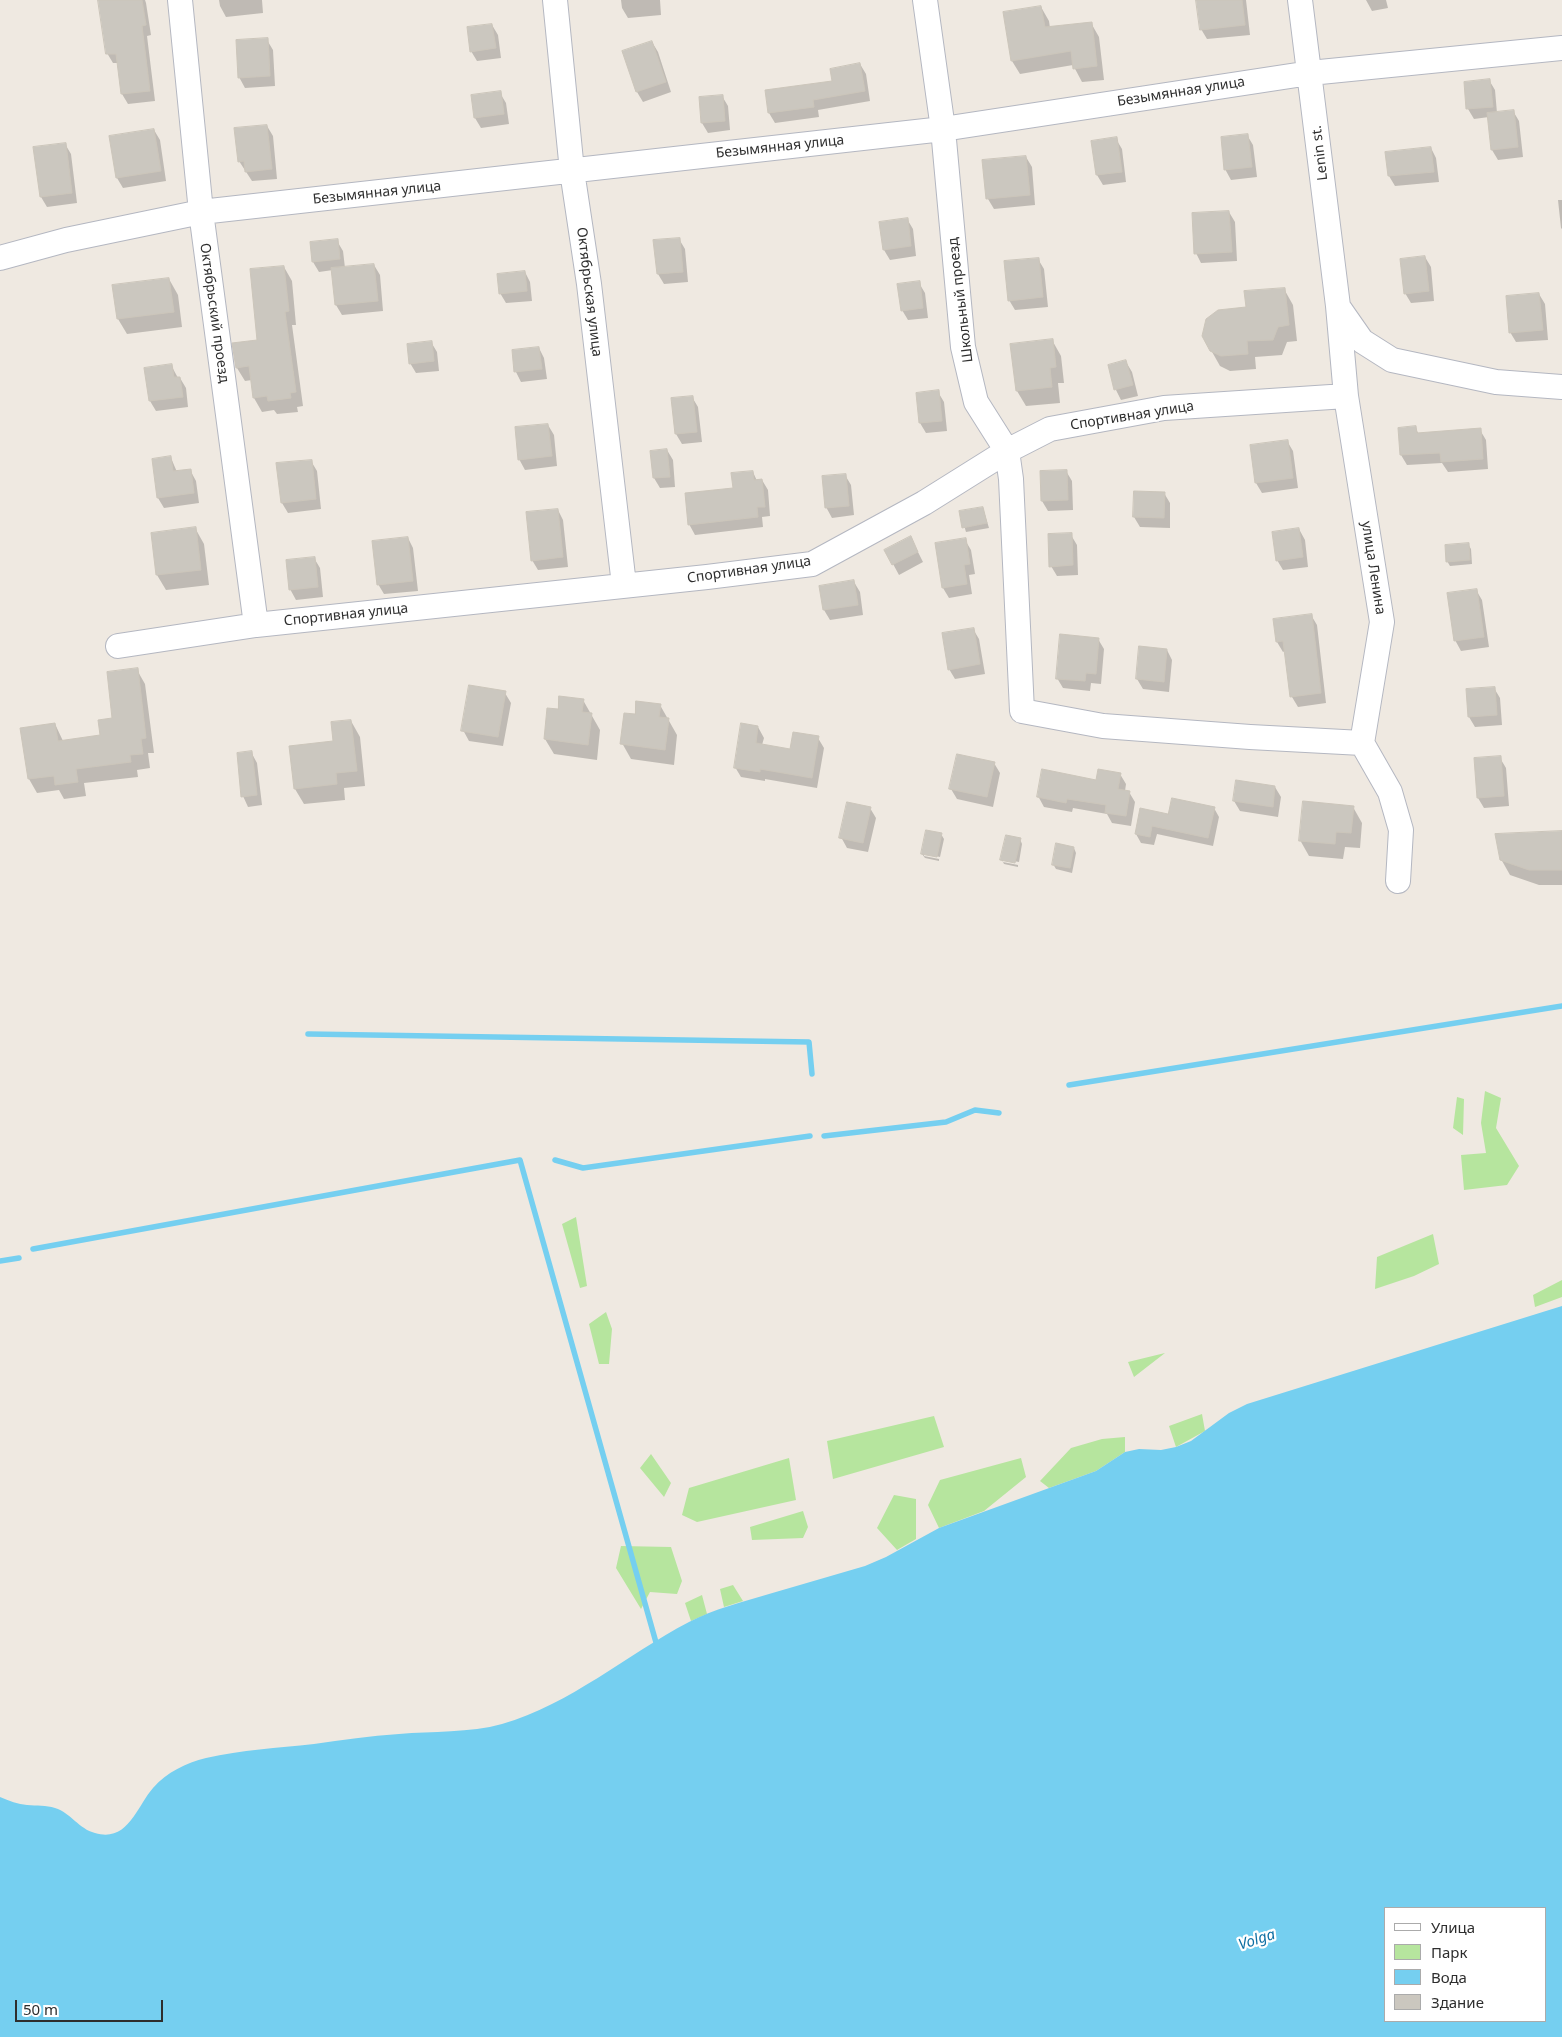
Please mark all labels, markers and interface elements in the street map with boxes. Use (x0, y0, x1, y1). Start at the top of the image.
street label: Безымянная улица (1116, 74, 1246, 110)
street label: Lenin st. (1308, 125, 1332, 181)
street label: Безымянная улица (715, 132, 845, 162)
street label: Безымянная улица (312, 178, 442, 208)
street label: Октябрьская улица (573, 226, 605, 358)
street label: Школьный проезд (945, 237, 977, 363)
street label: Октябрьский проезд (196, 242, 232, 384)
street label: Спортивная улица (1069, 398, 1195, 434)
street label: улица Ленина (1357, 520, 1389, 616)
street label: Спортивная улица (686, 553, 812, 587)
street label: Спортивная улица (283, 600, 409, 630)
legend (1384, 1907, 1547, 2022)
text: Улица (1431, 1917, 1475, 1937)
water label: Volga (1236, 1926, 1278, 1954)
text: Парк (1431, 1942, 1467, 1962)
text: Вода (1431, 1967, 1467, 1987)
scale bar (18, 1990, 165, 2022)
text: Здание (1431, 1992, 1484, 2012)
text: 50 m (23, 1999, 58, 2019)

